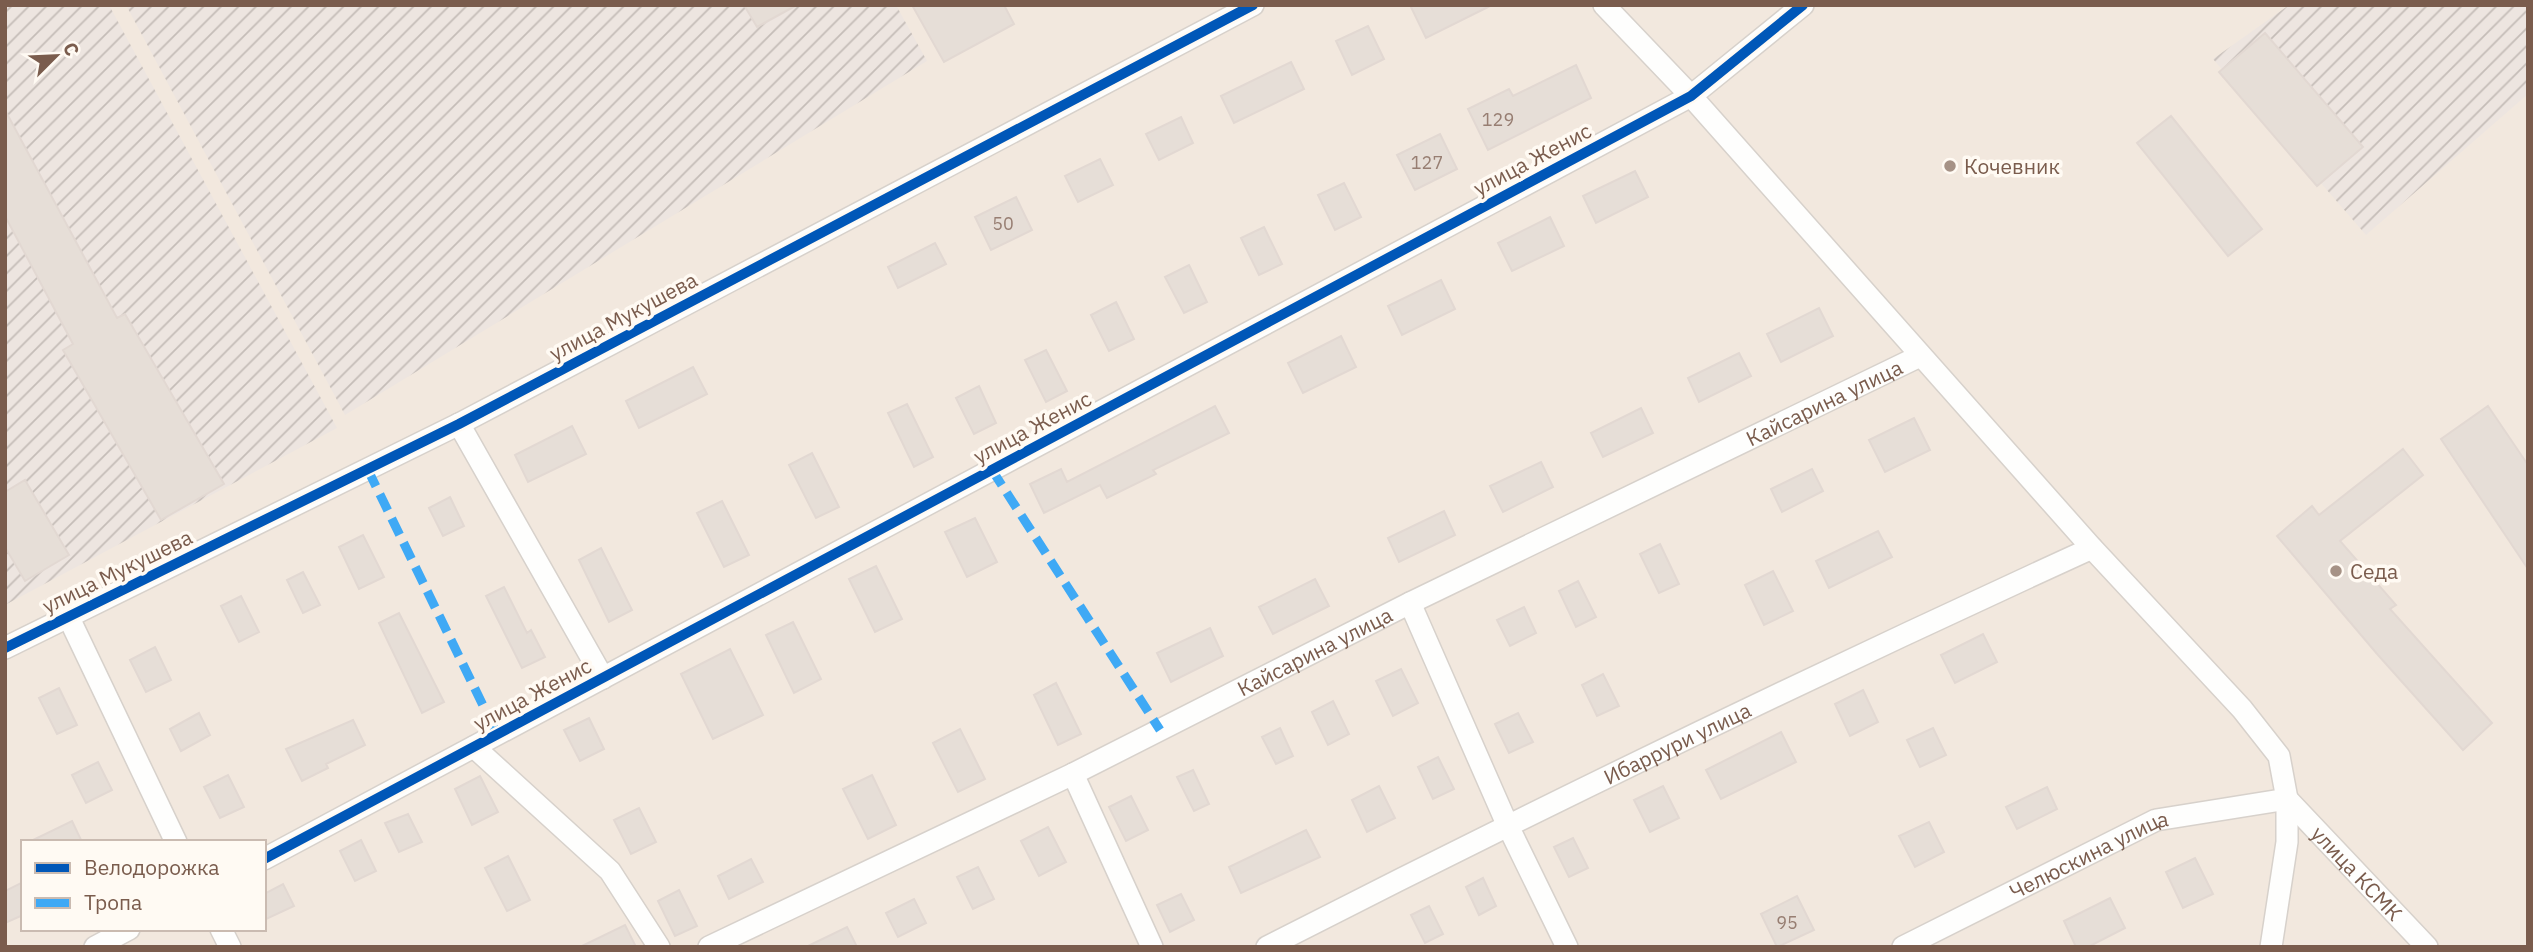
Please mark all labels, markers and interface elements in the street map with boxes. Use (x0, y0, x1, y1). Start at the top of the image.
north arrow (21, 21, 91, 91)
text: С (58, 39, 85, 60)
house number: 129 (1482, 108, 1514, 131)
street label: улица Женис (1468, 116, 1596, 202)
house number: 127 (1411, 151, 1443, 174)
place label: Кочевник (1964, 152, 2060, 180)
marker: Кочевник (1942, 158, 1958, 174)
house number: 50 (992, 212, 1014, 235)
street label: улица Мукушева (544, 265, 702, 367)
street label: Кайсарина улица (1741, 353, 1907, 452)
street label: улица Женис (968, 384, 1096, 470)
street label: улица Мукушева (37, 523, 197, 619)
place label: Седа (2350, 557, 2398, 585)
marker: Седа (2328, 563, 2344, 579)
street label: Кайсарина улица (1232, 600, 1397, 702)
street label: улица Женис (468, 651, 596, 737)
street label: Ибаррури улица (1599, 696, 1755, 791)
street label: Челюскина улица (2005, 804, 2170, 905)
street label: улица КСМК (2305, 820, 2409, 927)
legend (21, 840, 266, 931)
text: Велодорожка (84, 853, 219, 881)
text: Тропа (84, 888, 142, 916)
house number: 95 (1776, 911, 1798, 934)

